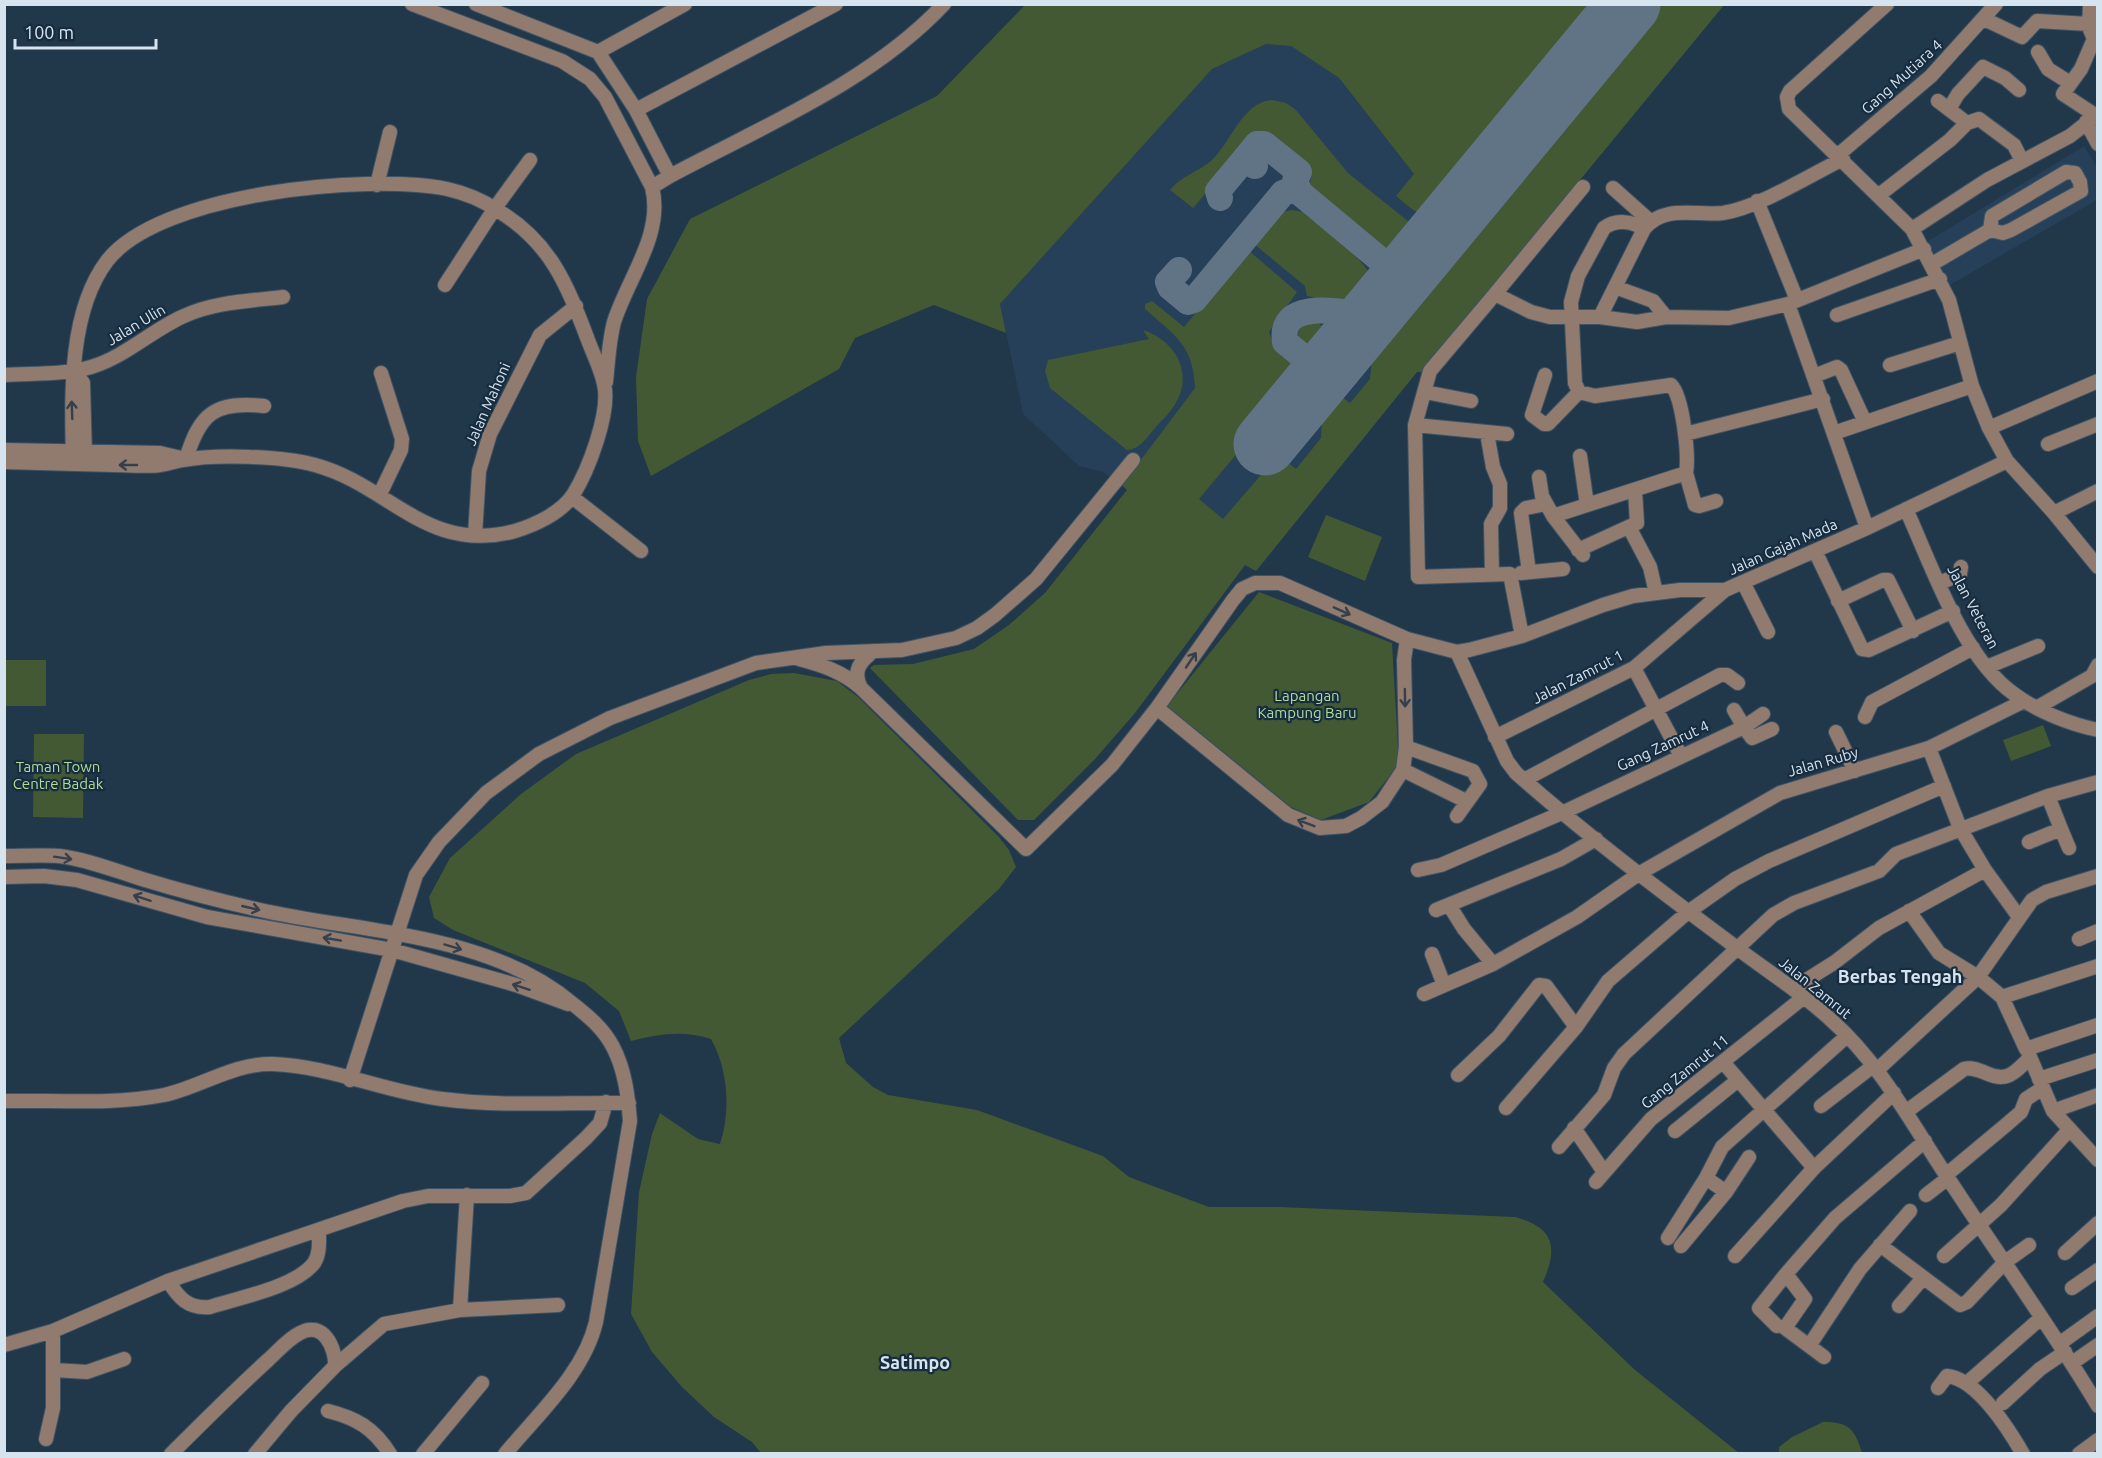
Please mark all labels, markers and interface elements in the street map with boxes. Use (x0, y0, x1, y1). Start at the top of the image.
scale bar (15, 12, 156, 50)
text: 100 m (24, 22, 74, 42)
street label: Gang Mutiara 4 (1858, 36, 1945, 117)
street label: Jalan Ulin (103, 301, 168, 349)
street label: Jalan Mahoni (462, 360, 513, 448)
one-way arrow (66, 400, 77, 420)
one-way arrow (119, 459, 139, 471)
street label: Jalan Gajah Mada (1726, 515, 1840, 578)
street label: Jalan Veteran (1944, 562, 2003, 651)
one-way arrow (1332, 605, 1350, 617)
street label: Jalan Zamrut 1 (1529, 646, 1626, 707)
one-way arrow (1185, 652, 1197, 669)
park label: Lapangan Kampung Baru (1257, 687, 1357, 721)
one-way arrow (1399, 687, 1411, 707)
street label: Gang Zamrut 4 (1614, 717, 1711, 774)
street label: Jalan Ruby (1786, 743, 1860, 780)
park label: Taman Town Centre Badak (13, 758, 104, 792)
one-way arrow (1298, 817, 1316, 828)
one-way arrow (52, 853, 72, 864)
one-way arrow (133, 891, 152, 902)
one-way arrow (241, 902, 260, 914)
one-way arrow (323, 934, 342, 945)
one-way arrow (443, 942, 462, 953)
street label: Jalan Zamrut (1776, 953, 1855, 1022)
district label: Berbas Tengah (1838, 966, 1962, 986)
one-way arrow (512, 981, 531, 992)
street label: Gang Zamrut 11 (1637, 1031, 1732, 1112)
district label: Satimpo (880, 1352, 950, 1372)

